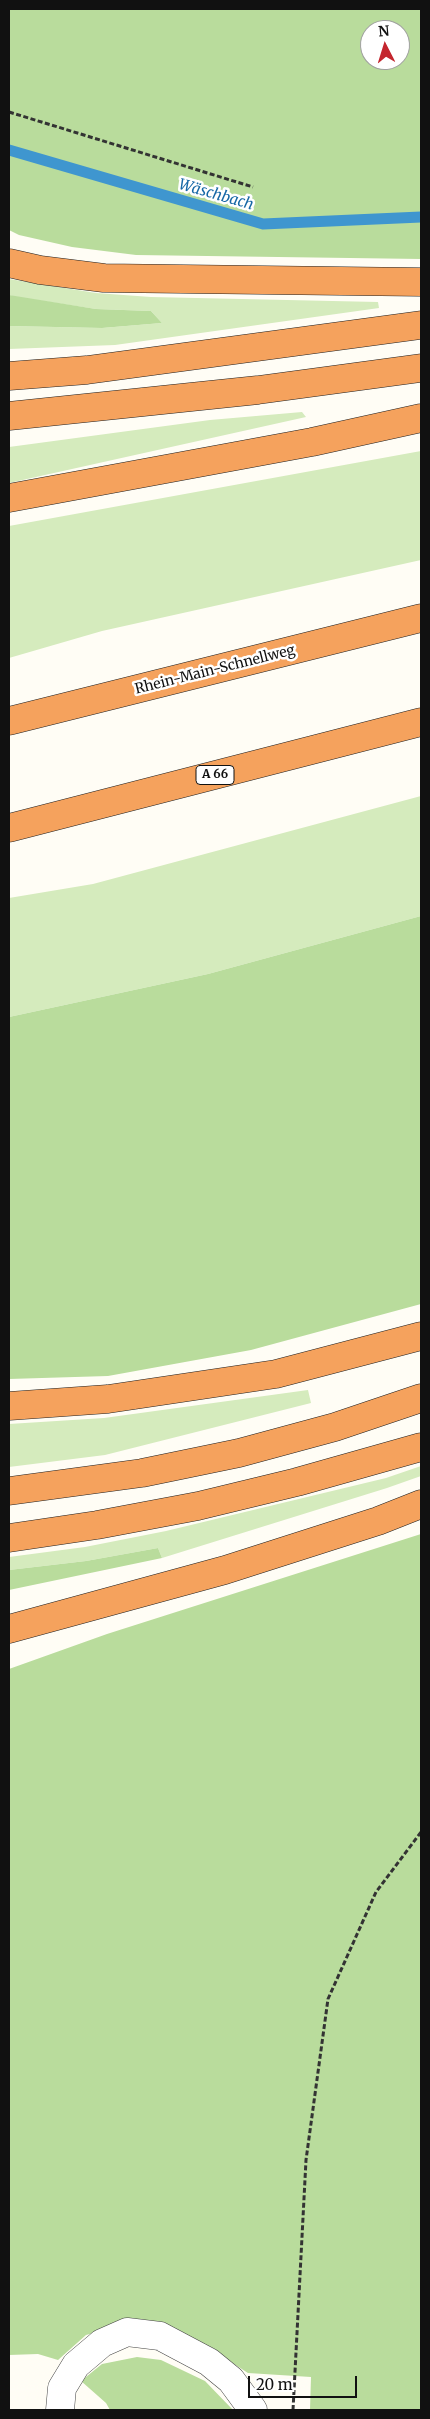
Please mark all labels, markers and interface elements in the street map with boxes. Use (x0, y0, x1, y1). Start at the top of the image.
north arrow (360, 20, 410, 70)
text: N (377, 22, 390, 41)
water label: Wäschbach (176, 176, 256, 214)
street label: Rhein-Main-Schnellweg (133, 642, 297, 698)
road number: A 66 (196, 766, 234, 784)
scale bar (250, 2366, 359, 2398)
text: 20 m (256, 2375, 293, 2394)

